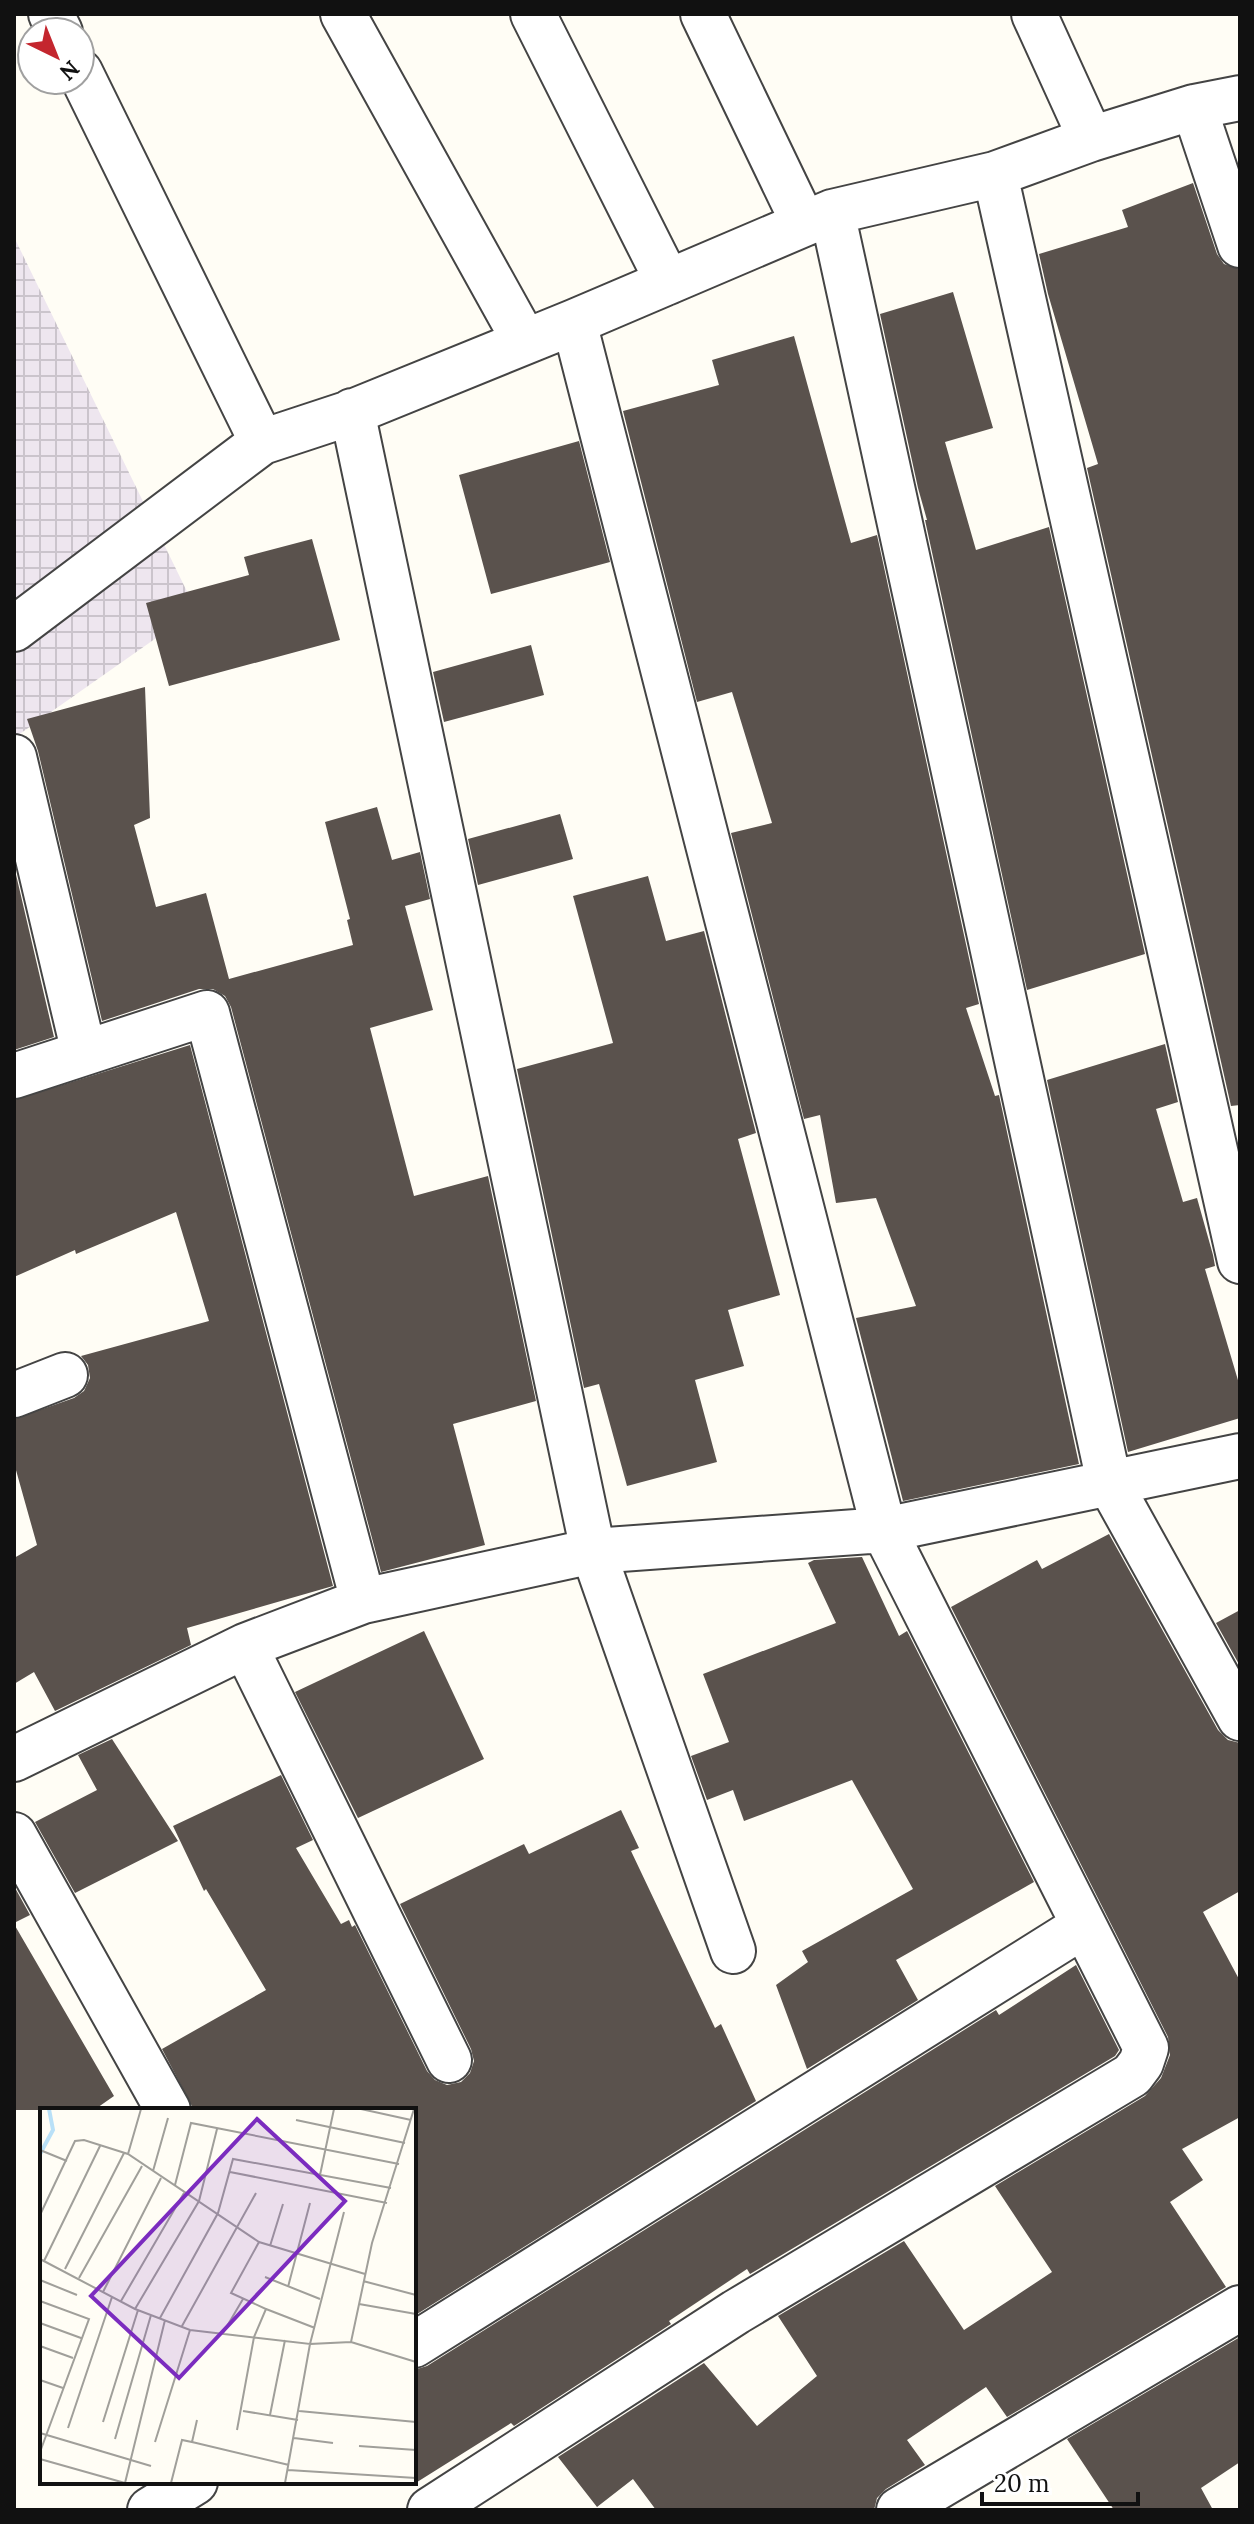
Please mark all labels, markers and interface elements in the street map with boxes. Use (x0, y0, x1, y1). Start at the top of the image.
north arrow (16, 16, 96, 96)
text: N (54, 55, 85, 87)
inset map (40, 2108, 416, 2484)
scale bar (982, 2456, 1138, 2506)
text: 20 m (994, 2468, 1050, 2499)

